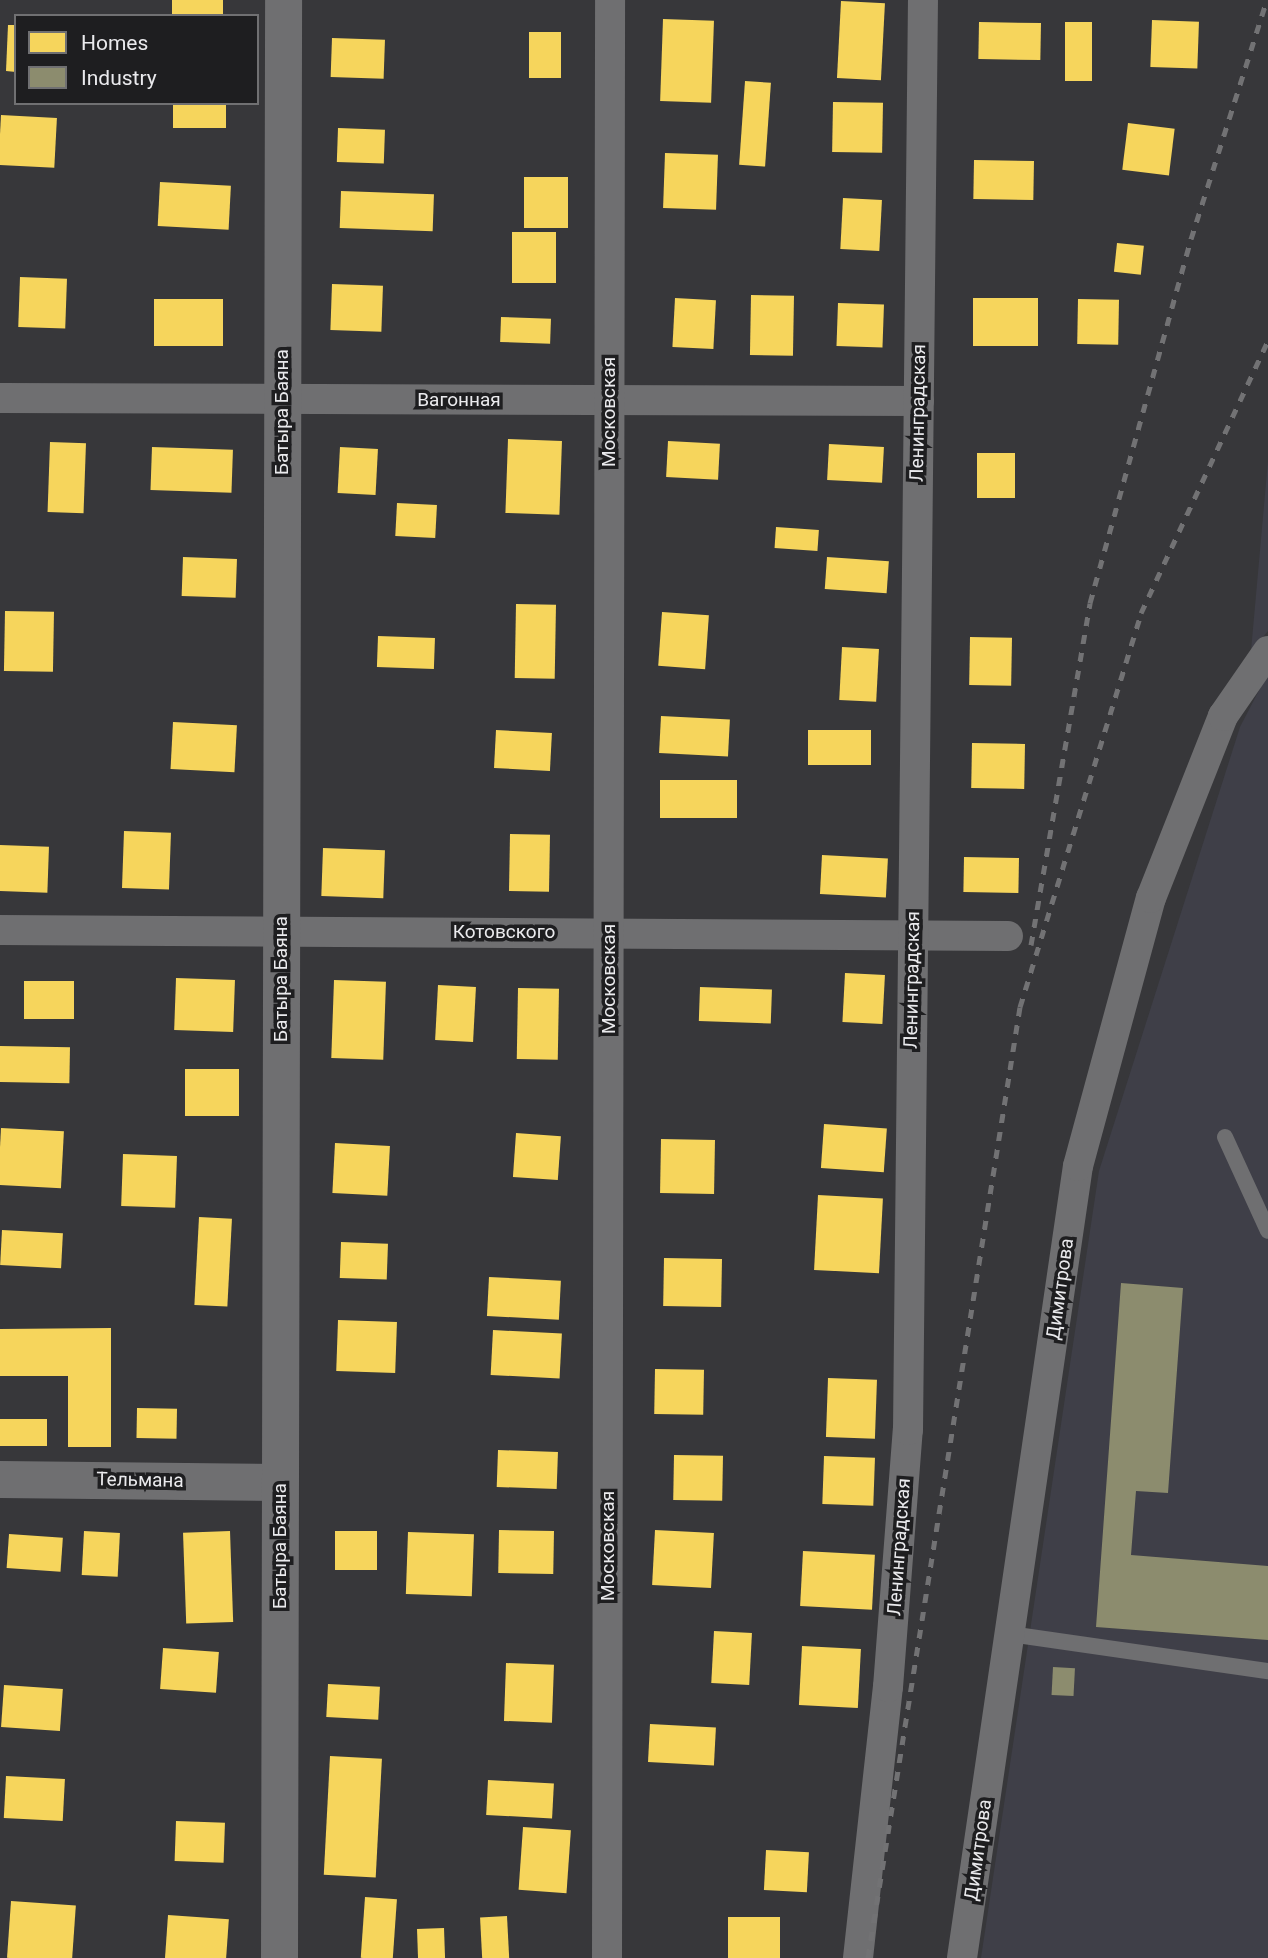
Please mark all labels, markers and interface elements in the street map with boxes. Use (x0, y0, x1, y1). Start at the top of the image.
legend (14, 14, 259, 105)
text: Homes (81, 31, 148, 55)
text: Industry (81, 66, 157, 90)
street label: Ленинградская (905, 344, 931, 482)
street label: Батыра Баяна (271, 349, 293, 475)
street label: Московская (598, 357, 620, 467)
street label: Вагонная (417, 389, 501, 411)
street label: Ленинградская (899, 911, 925, 1049)
street label: Батыра Баяна (270, 916, 292, 1042)
street label: Котовского (453, 921, 555, 943)
street label: Московская (598, 924, 620, 1034)
street label: Димитрова (1042, 1237, 1078, 1341)
street label: Тельмана (96, 1468, 184, 1492)
street label: Ленинградская (883, 1477, 915, 1617)
street label: Батыра Баяна (269, 1483, 291, 1609)
street label: Московская (597, 1491, 619, 1601)
street label: Димитрова (960, 1798, 996, 1902)

